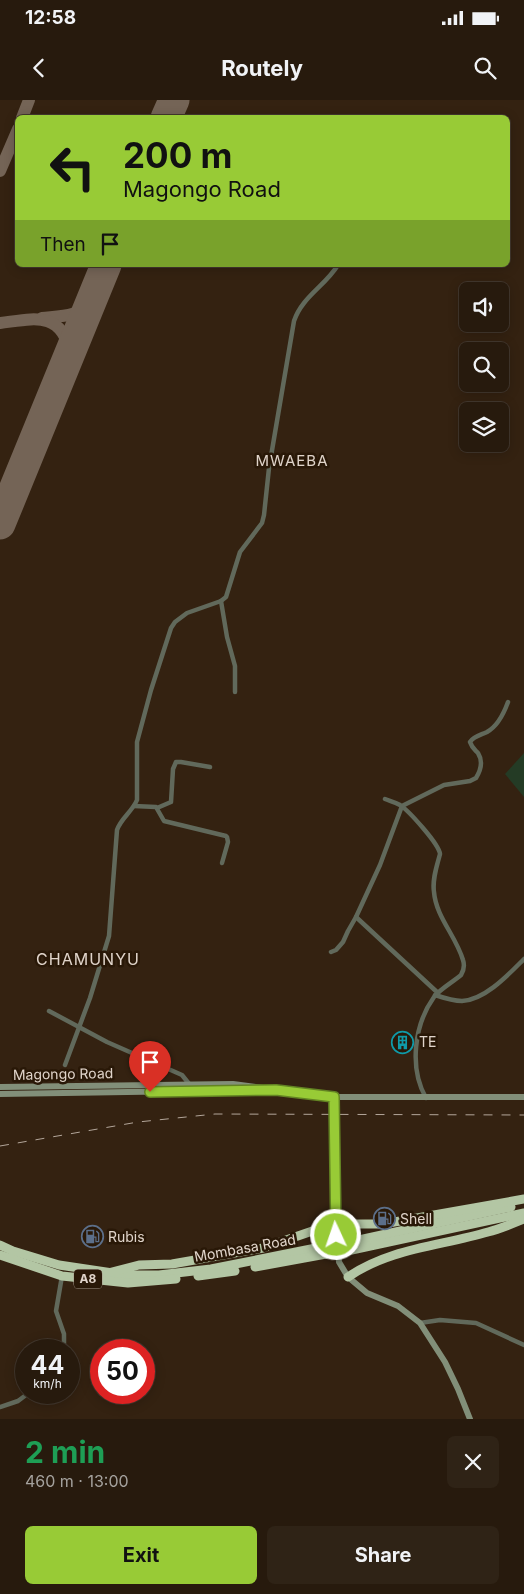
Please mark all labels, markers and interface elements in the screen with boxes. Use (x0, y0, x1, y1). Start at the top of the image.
text: 12:58 (25, 6, 76, 29)
icon: back (25, 54, 53, 82)
icon: search (471, 54, 499, 82)
text: Routely (221, 55, 303, 81)
text: 200 m (123, 134, 232, 176)
icon: left (40, 135, 105, 200)
text: Magongo Road (123, 176, 281, 202)
icon: arrive (96, 230, 124, 258)
text: Then (40, 233, 86, 256)
map controls (459, 282, 509, 452)
button: sound (459, 282, 509, 332)
button: search (459, 342, 509, 392)
button: layers (459, 402, 509, 452)
district label: MWAEBA (255, 451, 329, 470)
district label: CHAMUNYU (36, 949, 140, 969)
building icon: TE (391, 1030, 415, 1054)
place label: TE (419, 1033, 436, 1050)
pin (129, 1041, 171, 1092)
icon: arrive (136, 1048, 164, 1076)
street label: Magongo Road (13, 1064, 113, 1083)
fuel station icon: Shell (372, 1207, 396, 1231)
position arrow (309, 1208, 361, 1260)
place label: Shell (400, 1210, 432, 1227)
fuel station icon: Rubis (80, 1225, 104, 1249)
place label: Rubis (108, 1228, 145, 1245)
street label: Mombasa Road (193, 1230, 297, 1265)
road number: A8 (74, 1270, 102, 1288)
speed limit sign: 50 (90, 1339, 155, 1404)
text: 44 (31, 1350, 64, 1380)
text: km/h (33, 1376, 62, 1391)
text: 2 min (25, 1434, 105, 1470)
button: close (447, 1436, 499, 1488)
text: 460 m · 13:00 (25, 1471, 129, 1491)
button: Exit (25, 1526, 257, 1584)
button: Share (267, 1526, 499, 1584)

